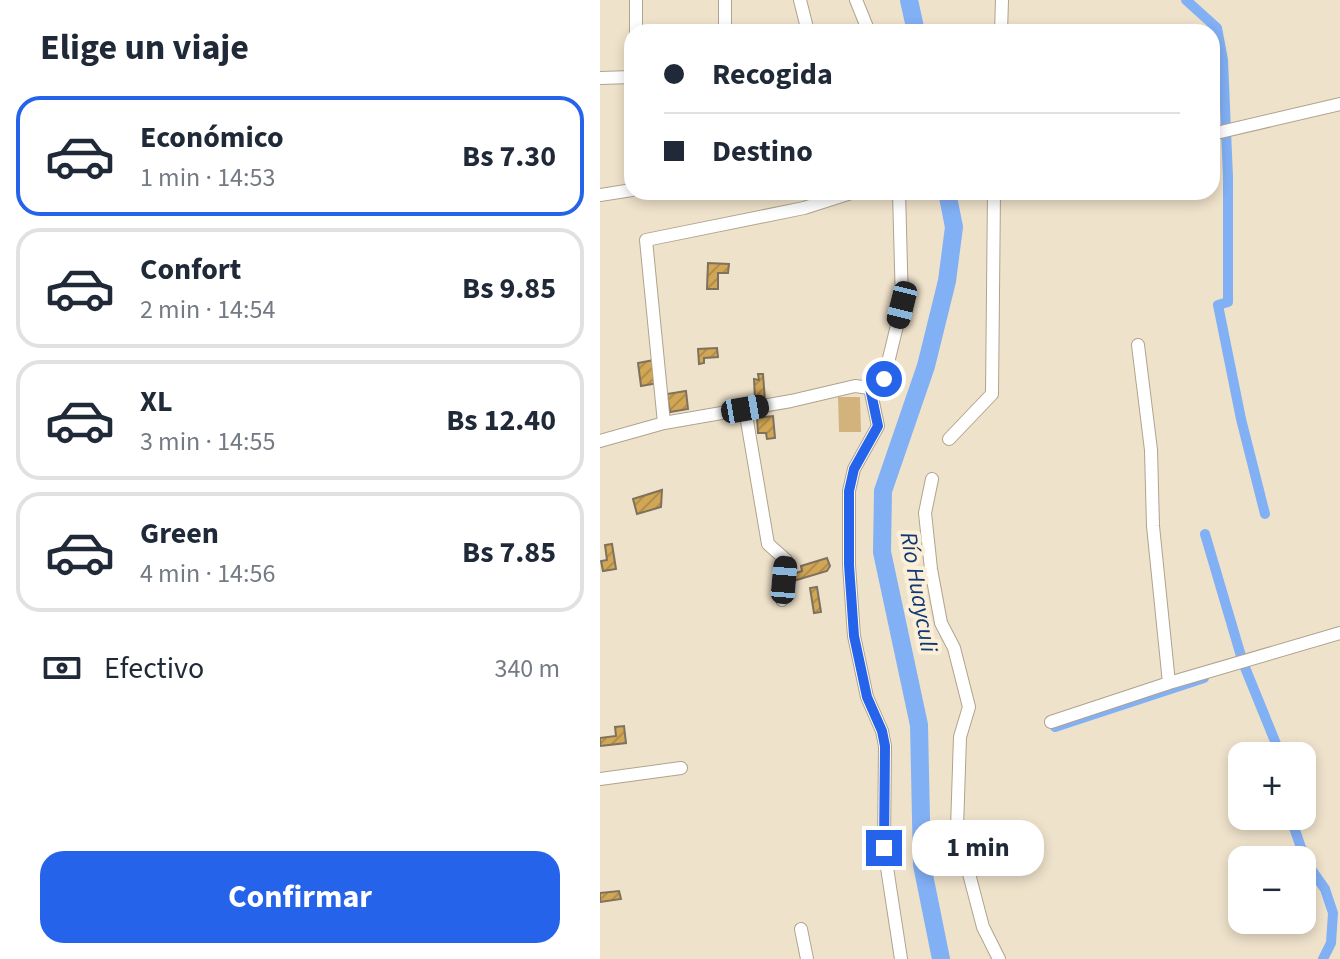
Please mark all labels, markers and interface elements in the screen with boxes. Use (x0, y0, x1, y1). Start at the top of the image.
text: Elige un viaje (40, 22, 249, 73)
text: Recogida (712, 53, 833, 96)
text: Económico (140, 116, 284, 159)
icon: car (44, 120, 116, 192)
text: Destino (712, 130, 813, 173)
text: Bs 7.30 (462, 135, 556, 178)
text: 1 min · 14:53 (140, 159, 275, 196)
text: Confort (140, 248, 241, 291)
icon: car (44, 252, 116, 324)
text: Bs 9.85 (462, 267, 556, 310)
car (885, 279, 919, 331)
text: 2 min · 14:54 (140, 291, 275, 328)
route start (866, 361, 902, 397)
text: XL (140, 380, 173, 423)
icon: car (44, 384, 116, 456)
car (719, 393, 771, 425)
text: Bs 12.40 (446, 399, 556, 442)
text: 3 min · 14:55 (140, 423, 275, 460)
text: Green (140, 512, 219, 555)
icon: car (44, 516, 116, 588)
water label: Río Huayculi (891, 529, 946, 655)
text: Bs 7.85 (462, 531, 556, 574)
text: 4 min · 14:56 (140, 555, 275, 592)
car (770, 555, 798, 605)
icon: cash (40, 646, 84, 690)
text: Efectivo (104, 647, 204, 690)
text: 340 m (494, 650, 560, 687)
map controls (1228, 742, 1316, 934)
button: + (1228, 742, 1316, 830)
callout: 1 min (912, 820, 1044, 876)
text: 1 min (946, 829, 1010, 866)
route end (866, 830, 902, 866)
button: − (1228, 846, 1316, 934)
button: Confirmar (40, 851, 560, 943)

